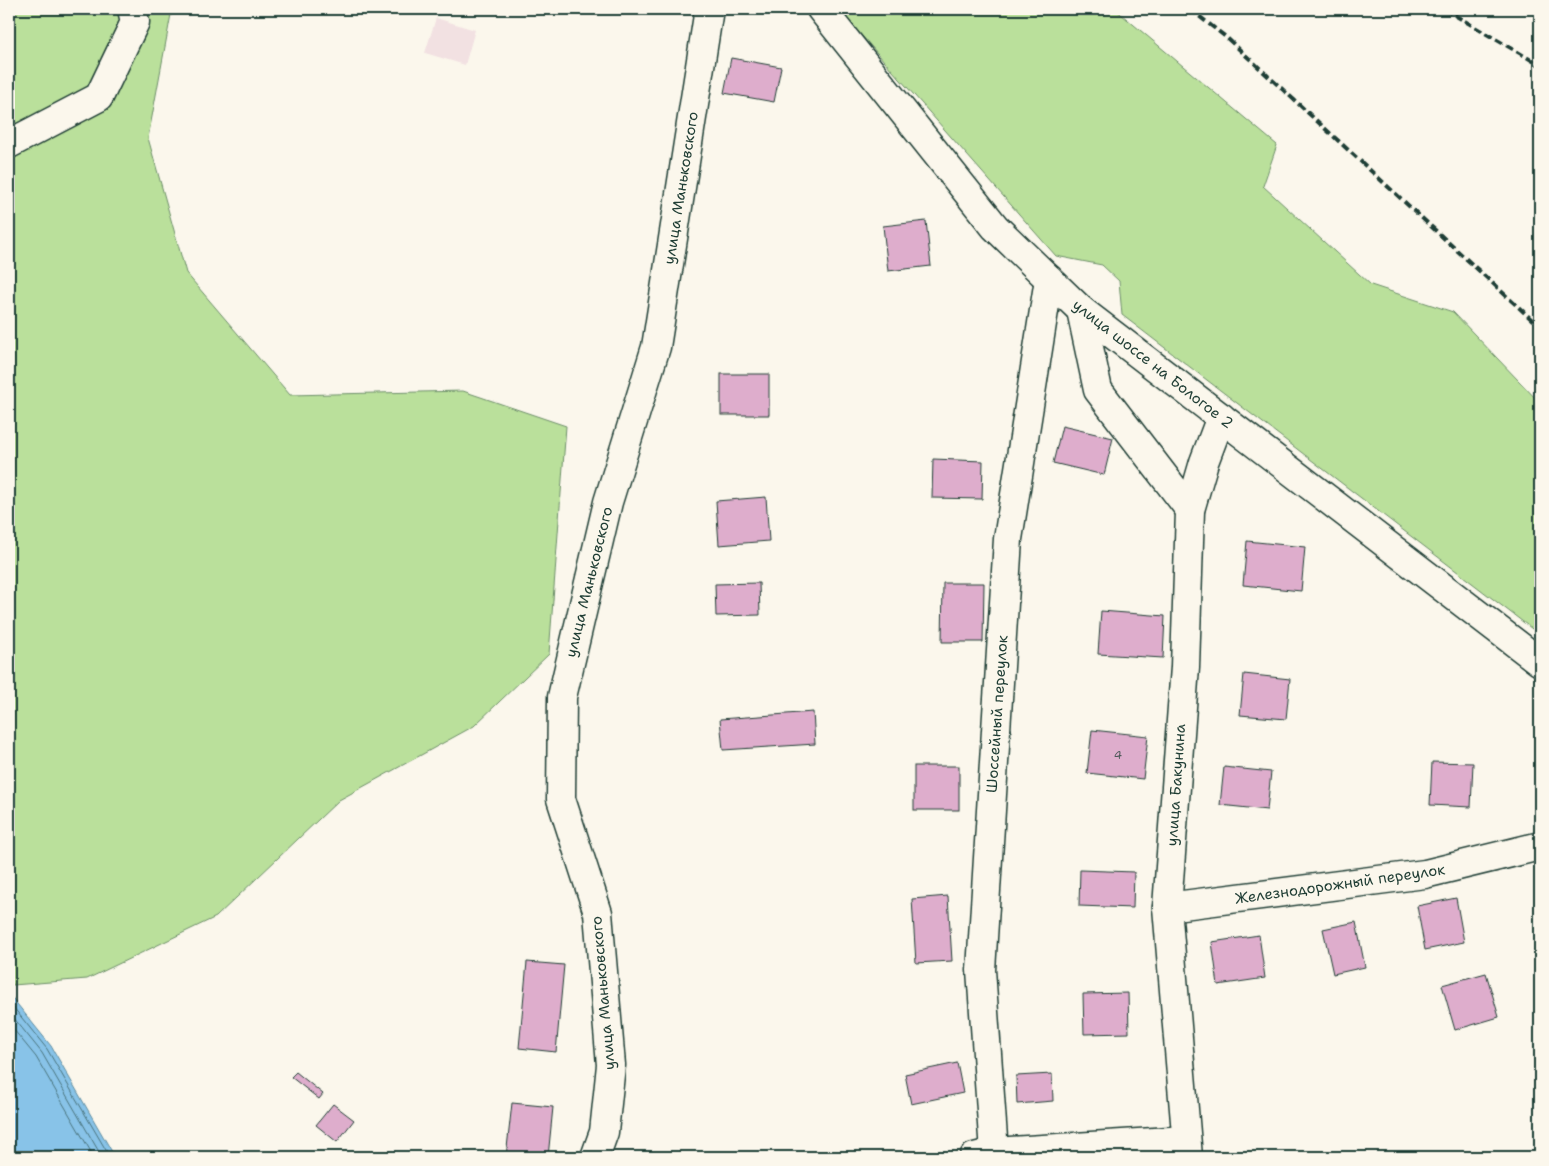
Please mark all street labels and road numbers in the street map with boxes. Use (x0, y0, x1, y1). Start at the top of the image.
street label: улица Маньковского (659, 110, 703, 266)
street label: улица шоссе на Бологое 2 (1068, 295, 1238, 433)
street label: улица Маньковского (561, 505, 617, 659)
street label: Шоссейный переулок (982, 634, 1012, 794)
street label: улица Бакунина (1162, 723, 1190, 847)
street label: Железнодорожный переулок (1234, 859, 1446, 909)
street label: улица Маньковского (586, 915, 620, 1071)

